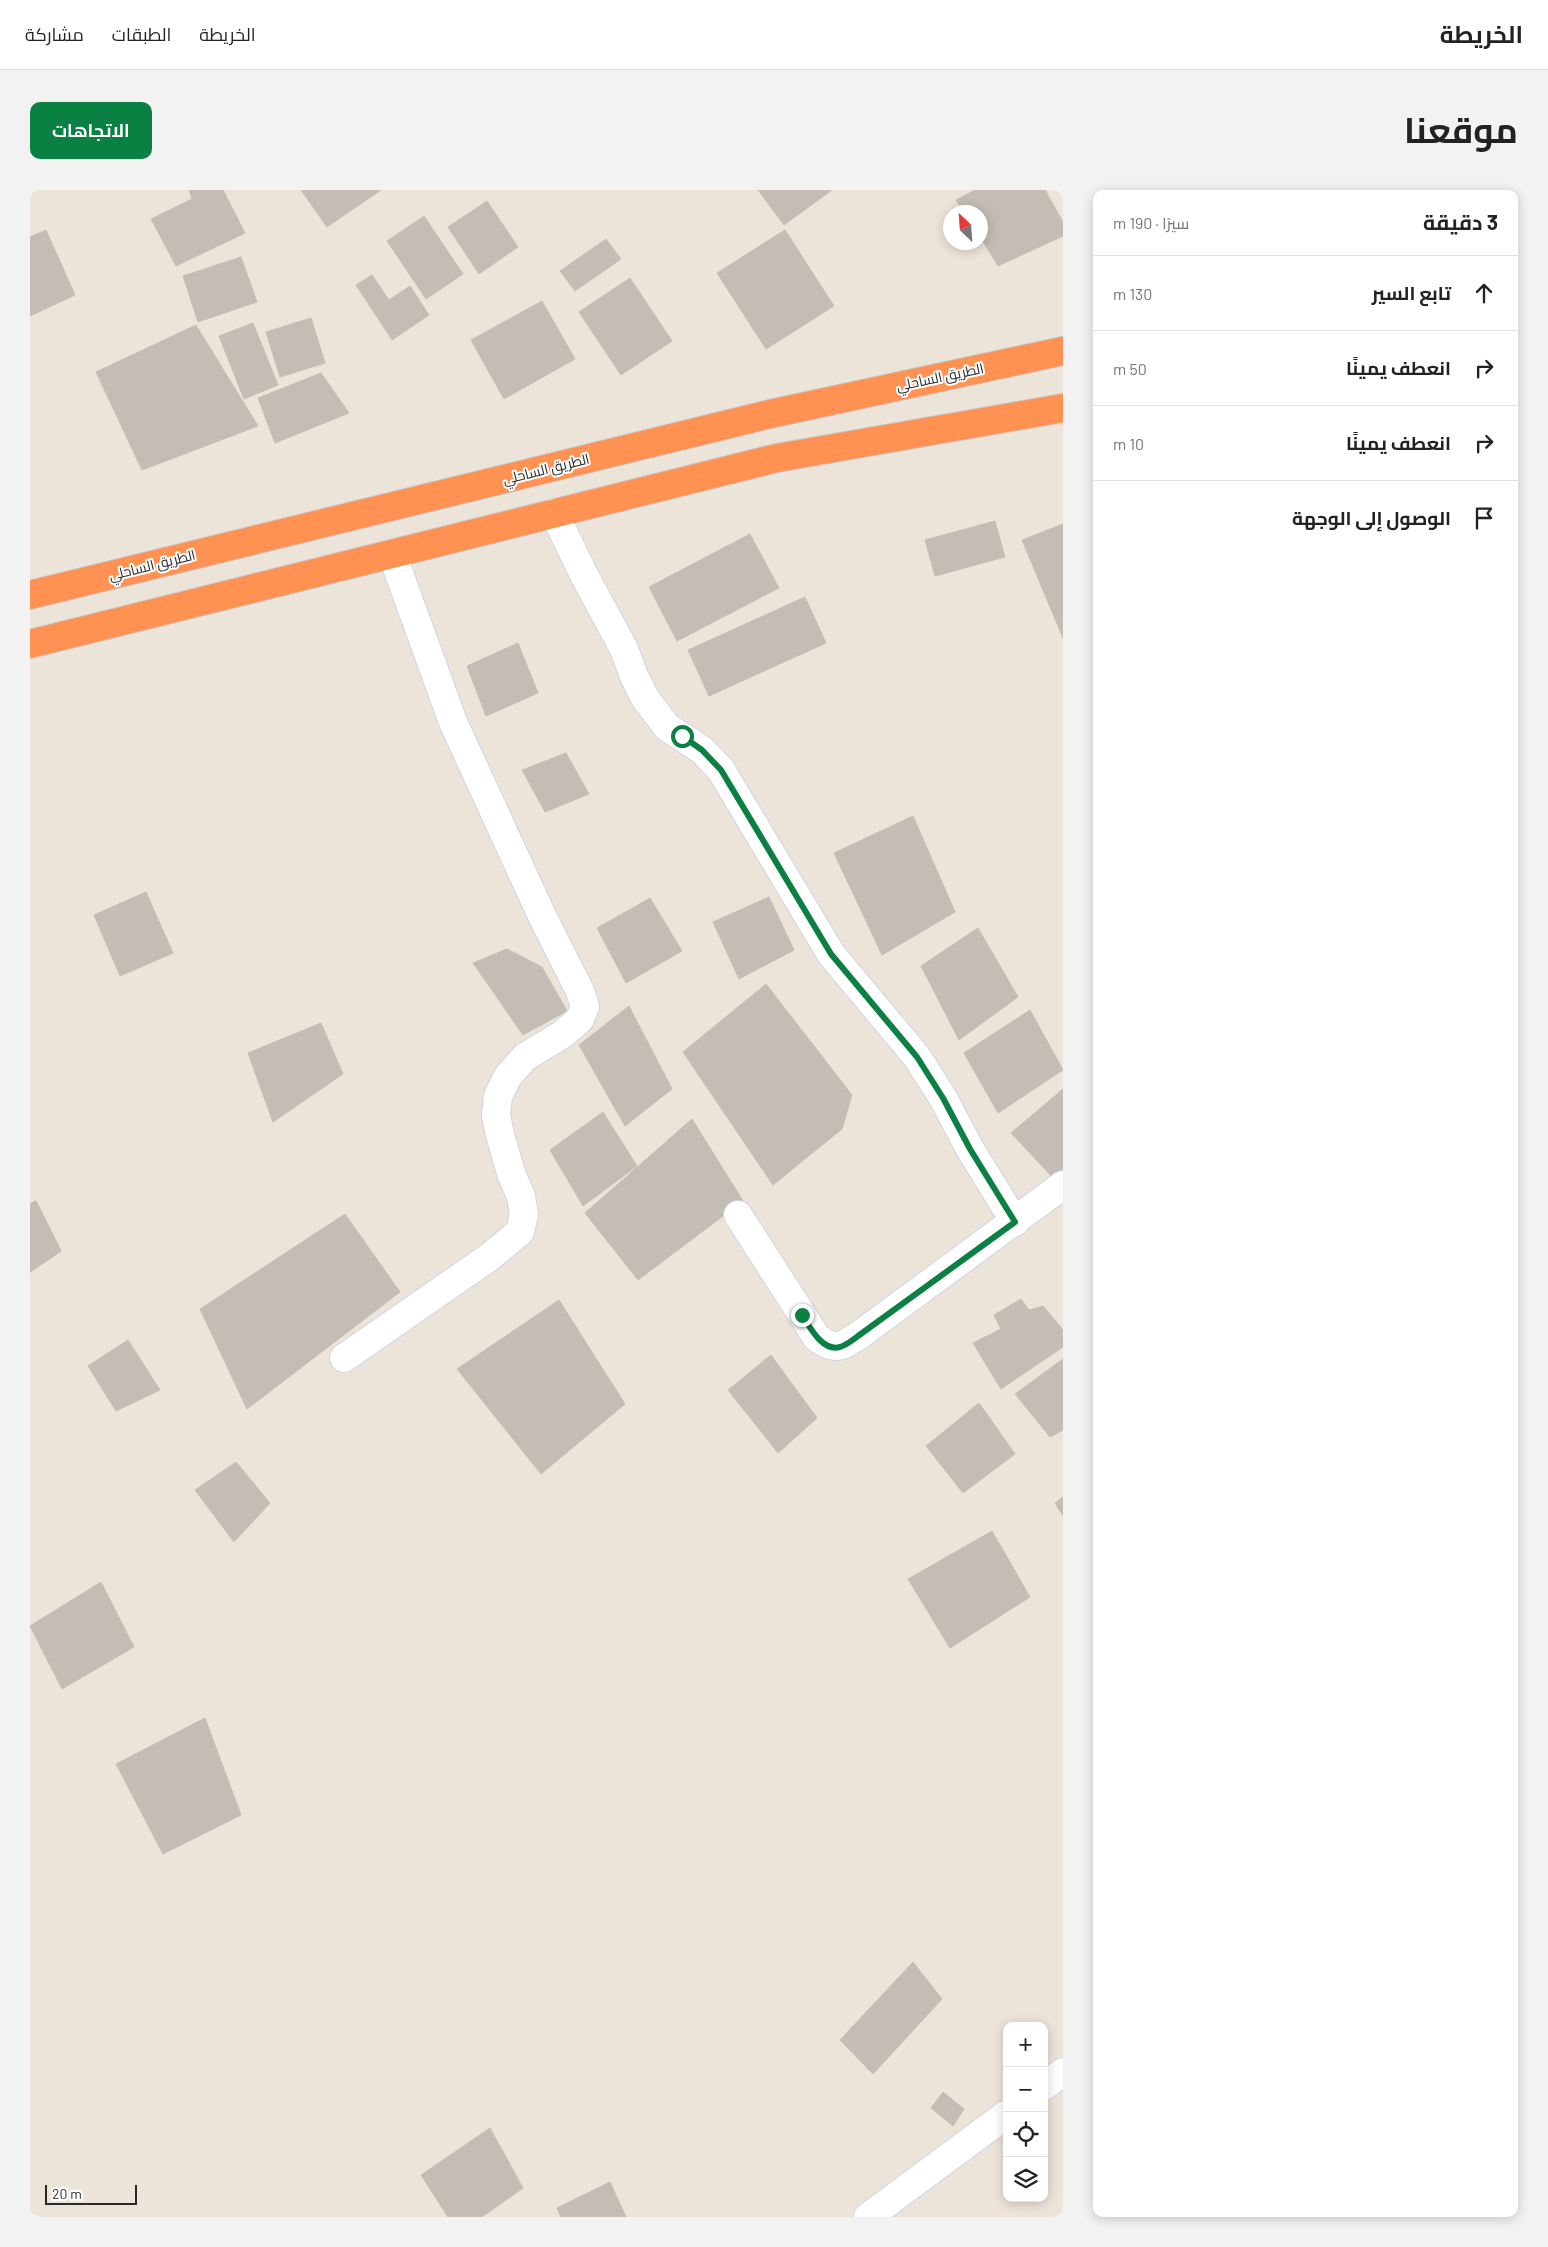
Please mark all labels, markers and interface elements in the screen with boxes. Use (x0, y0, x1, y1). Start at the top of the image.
text: الخريطة (1440, 19, 1523, 48)
text: مشاركة (25, 23, 84, 45)
text: الطبقات (112, 23, 171, 45)
text: الخريطة (199, 23, 256, 45)
button: الاتجاهات (30, 102, 152, 159)
text: موقعنا (1404, 108, 1518, 150)
north arrow (943, 205, 988, 250)
text: 3 دقيقة (1423, 209, 1498, 234)
text: سيرًا · 190 m (1113, 213, 1189, 232)
icon: ahead (1470, 279, 1498, 307)
text: تابع السير (1372, 281, 1451, 304)
text: 130 m (1113, 284, 1152, 303)
icon: right (1470, 354, 1498, 382)
text: انعطف يمينًا (1346, 356, 1451, 379)
street label: الطريق الساحلي (895, 359, 986, 398)
text: 50 m (1113, 359, 1147, 378)
icon: right (1470, 429, 1498, 457)
text: انعطف يمينًا (1346, 431, 1451, 454)
text: 10 m (1113, 434, 1144, 453)
street label: الطريق الساحلي (501, 450, 592, 491)
icon: arrive (1470, 504, 1498, 532)
text: الوصول إلى الوجهة (1292, 506, 1451, 529)
street label: الطريق الساحلي (107, 546, 198, 587)
route start (671, 725, 694, 748)
route end (791, 1304, 814, 1327)
map controls (1003, 2022, 1048, 2202)
button: + (1003, 2022, 1048, 2067)
button: − (1003, 2067, 1048, 2112)
button: locate (1003, 2112, 1048, 2157)
button: layers (1003, 2157, 1048, 2202)
scale bar (45, 2182, 138, 2205)
text: 20 m (52, 2185, 82, 2202)

